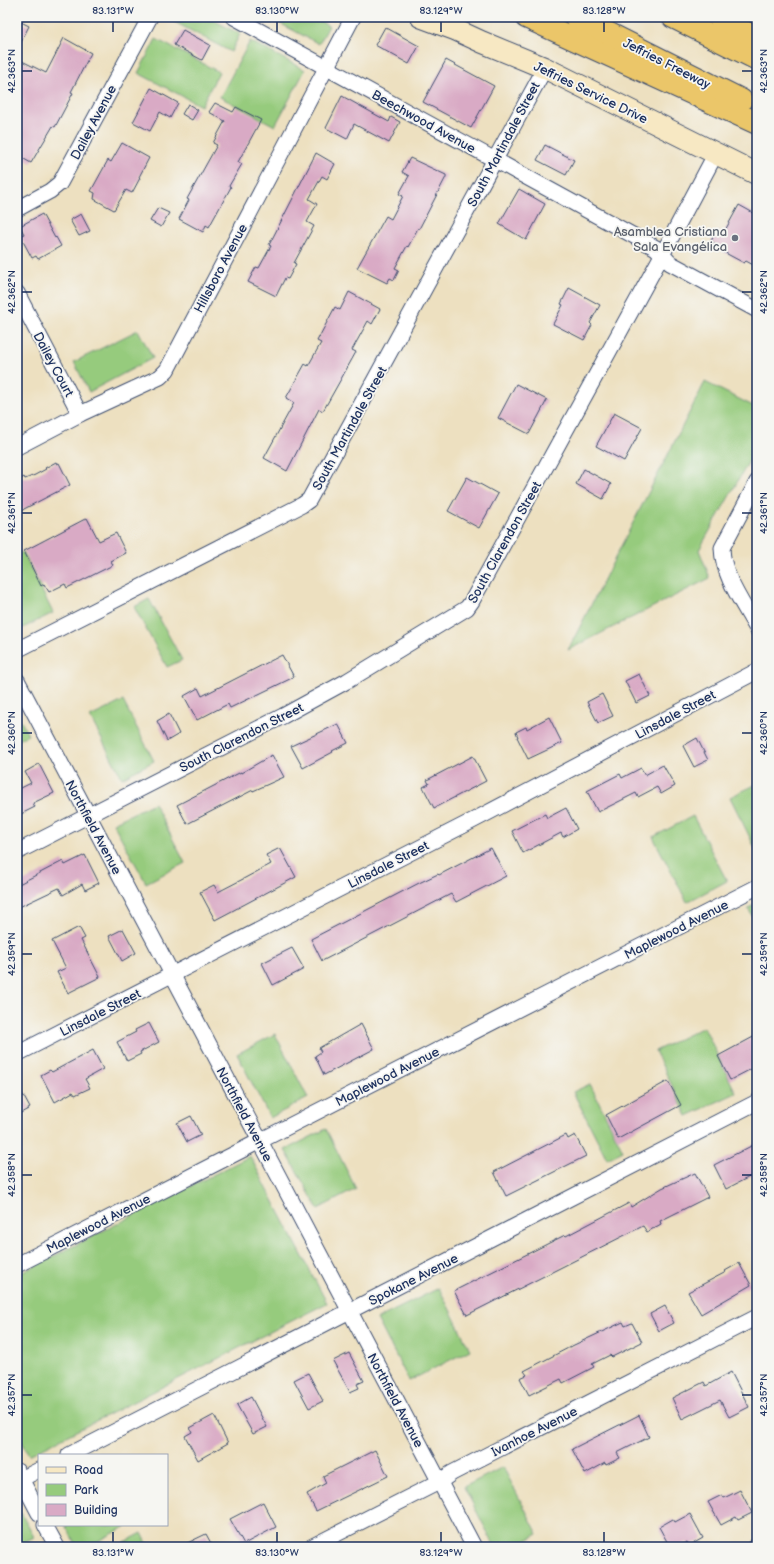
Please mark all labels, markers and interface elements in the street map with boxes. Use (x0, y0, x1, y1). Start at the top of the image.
text: 83.131°W (92, 5, 134, 17)
text: 83.130°W (255, 5, 299, 17)
text: 83.129°W (419, 5, 463, 17)
text: 83.128°W (582, 5, 626, 17)
street label: Jeffries Freeway (620, 35, 713, 93)
text: 42.363°N (6, 49, 18, 93)
text: 42.363°N (758, 49, 770, 93)
street label: Jeffries Service Drive (531, 58, 650, 128)
street label: South Martindale Street (464, 79, 544, 210)
street label: Dailey Avenue (68, 82, 120, 163)
street label: Beechwood Avenue (369, 87, 479, 157)
street label: Hillsboro Avenue (191, 221, 251, 316)
place label: Asamblea Cristiana Sala Evangélica (614, 224, 727, 255)
marker: Asamblea Cristiana Sala Evangélica (730, 233, 740, 243)
text: 42.362°N (6, 270, 18, 314)
text: 42.362°N (758, 270, 770, 314)
street label: Dailey Court (29, 329, 77, 400)
street label: South Martindale Street (309, 364, 391, 493)
street label: South Clarendon Street (465, 479, 545, 606)
text: 42.361°N (6, 492, 18, 534)
text: 42.361°N (758, 492, 770, 534)
street label: Linsdale Street (633, 687, 718, 743)
street label: South Clarendon Street (177, 700, 306, 776)
text: 42.360°N (6, 711, 18, 755)
text: 42.360°N (758, 711, 770, 755)
street label: Northfield Avenue (61, 778, 125, 878)
street label: Linsdale Street (345, 838, 432, 892)
street label: Maplewood Avenue (622, 897, 731, 963)
text: 42.359°N (6, 932, 18, 976)
text: 42.359°N (758, 932, 770, 976)
street label: Linsdale Street (57, 986, 144, 1040)
street label: Maplewood Avenue (333, 1044, 442, 1110)
street label: Northfield Avenue (212, 1065, 276, 1165)
text: 42.358°N (6, 1153, 18, 1197)
text: 42.358°N (758, 1153, 770, 1197)
street label: Maplewood Avenue (44, 1191, 153, 1257)
street label: Spokane Avenue (366, 1250, 461, 1309)
street label: Northfield Avenue (363, 1351, 427, 1451)
text: 42.357°N (6, 1374, 18, 1416)
text: 42.357°N (758, 1374, 770, 1416)
street label: Ivanhoe Avenue (489, 1403, 580, 1460)
legend (38, 1454, 168, 1526)
text: Road (74, 1463, 103, 1478)
text: Park (74, 1483, 98, 1498)
text: Building (74, 1503, 118, 1518)
text: 83.131°W (92, 1547, 134, 1559)
text: 83.130°W (255, 1547, 299, 1559)
text: 83.129°W (419, 1547, 463, 1559)
text: 83.128°W (582, 1547, 626, 1559)

